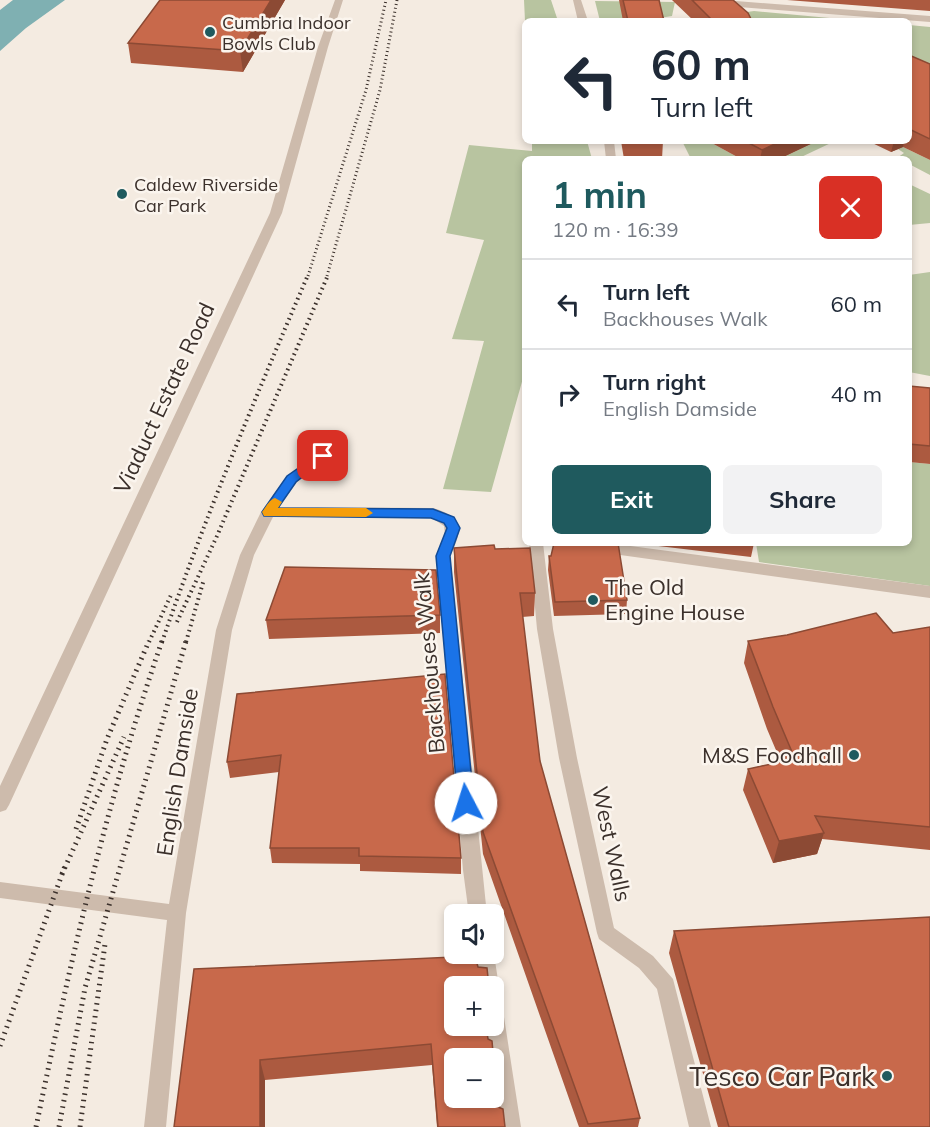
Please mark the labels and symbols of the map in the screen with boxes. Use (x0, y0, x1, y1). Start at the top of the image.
place label: Cumbria Indoor Bowls Club (222, 11, 351, 55)
marker: Cumbria Indoor Bowls Club (203, 25, 217, 39)
place label: Caldew Riverside Car Park (134, 173, 278, 217)
marker: Caldew Riverside Car Park (115, 187, 129, 201)
street label: Viaduct Estate Road (107, 298, 221, 498)
pin (297, 430, 348, 481)
street label: Backhouses Walk (407, 571, 451, 754)
place label: The Old Engine House (605, 573, 745, 626)
marker: The Old Engine House (586, 593, 600, 607)
street label: English Damside (150, 686, 204, 858)
place label: M&S Foodhall (702, 741, 842, 769)
marker: M&S Foodhall (847, 748, 861, 762)
position arrow (434, 771, 498, 835)
street label: West Walls (586, 784, 638, 904)
place label: Tesco Car Park (689, 1059, 876, 1093)
marker: Tesco Car Park (880, 1069, 894, 1083)

